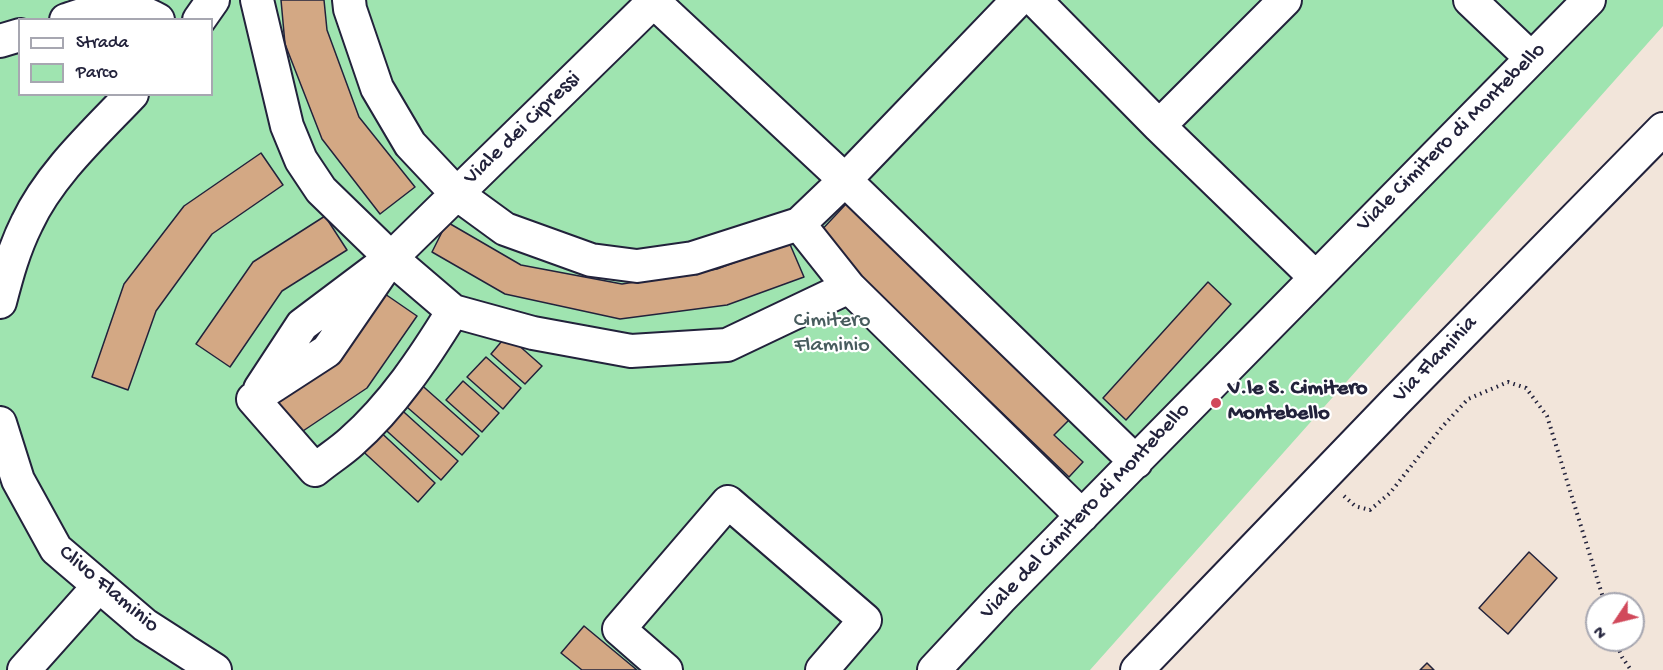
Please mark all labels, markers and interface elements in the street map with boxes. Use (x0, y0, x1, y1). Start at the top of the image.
legend (18, 18, 213, 96)
text: Strada (76, 33, 129, 54)
street label: Viale Cimitero di Montebello (1352, 38, 1552, 238)
text: Parco (76, 63, 118, 84)
street label: Viale dei Cipressi (459, 67, 587, 191)
park label: Cimitero Flaminio (794, 309, 870, 360)
street label: Via Flaminia (1388, 311, 1484, 409)
place label: V.le S. Cimitero Montebello (1228, 377, 1367, 428)
marker: V.le S. Cimitero Montebello (1209, 396, 1223, 410)
street label: Viale del Cimitero di Montebello (975, 398, 1197, 626)
street label: Clivo Flaminio (52, 540, 164, 640)
north arrow (1585, 592, 1645, 652)
text: N (1591, 622, 1612, 641)

